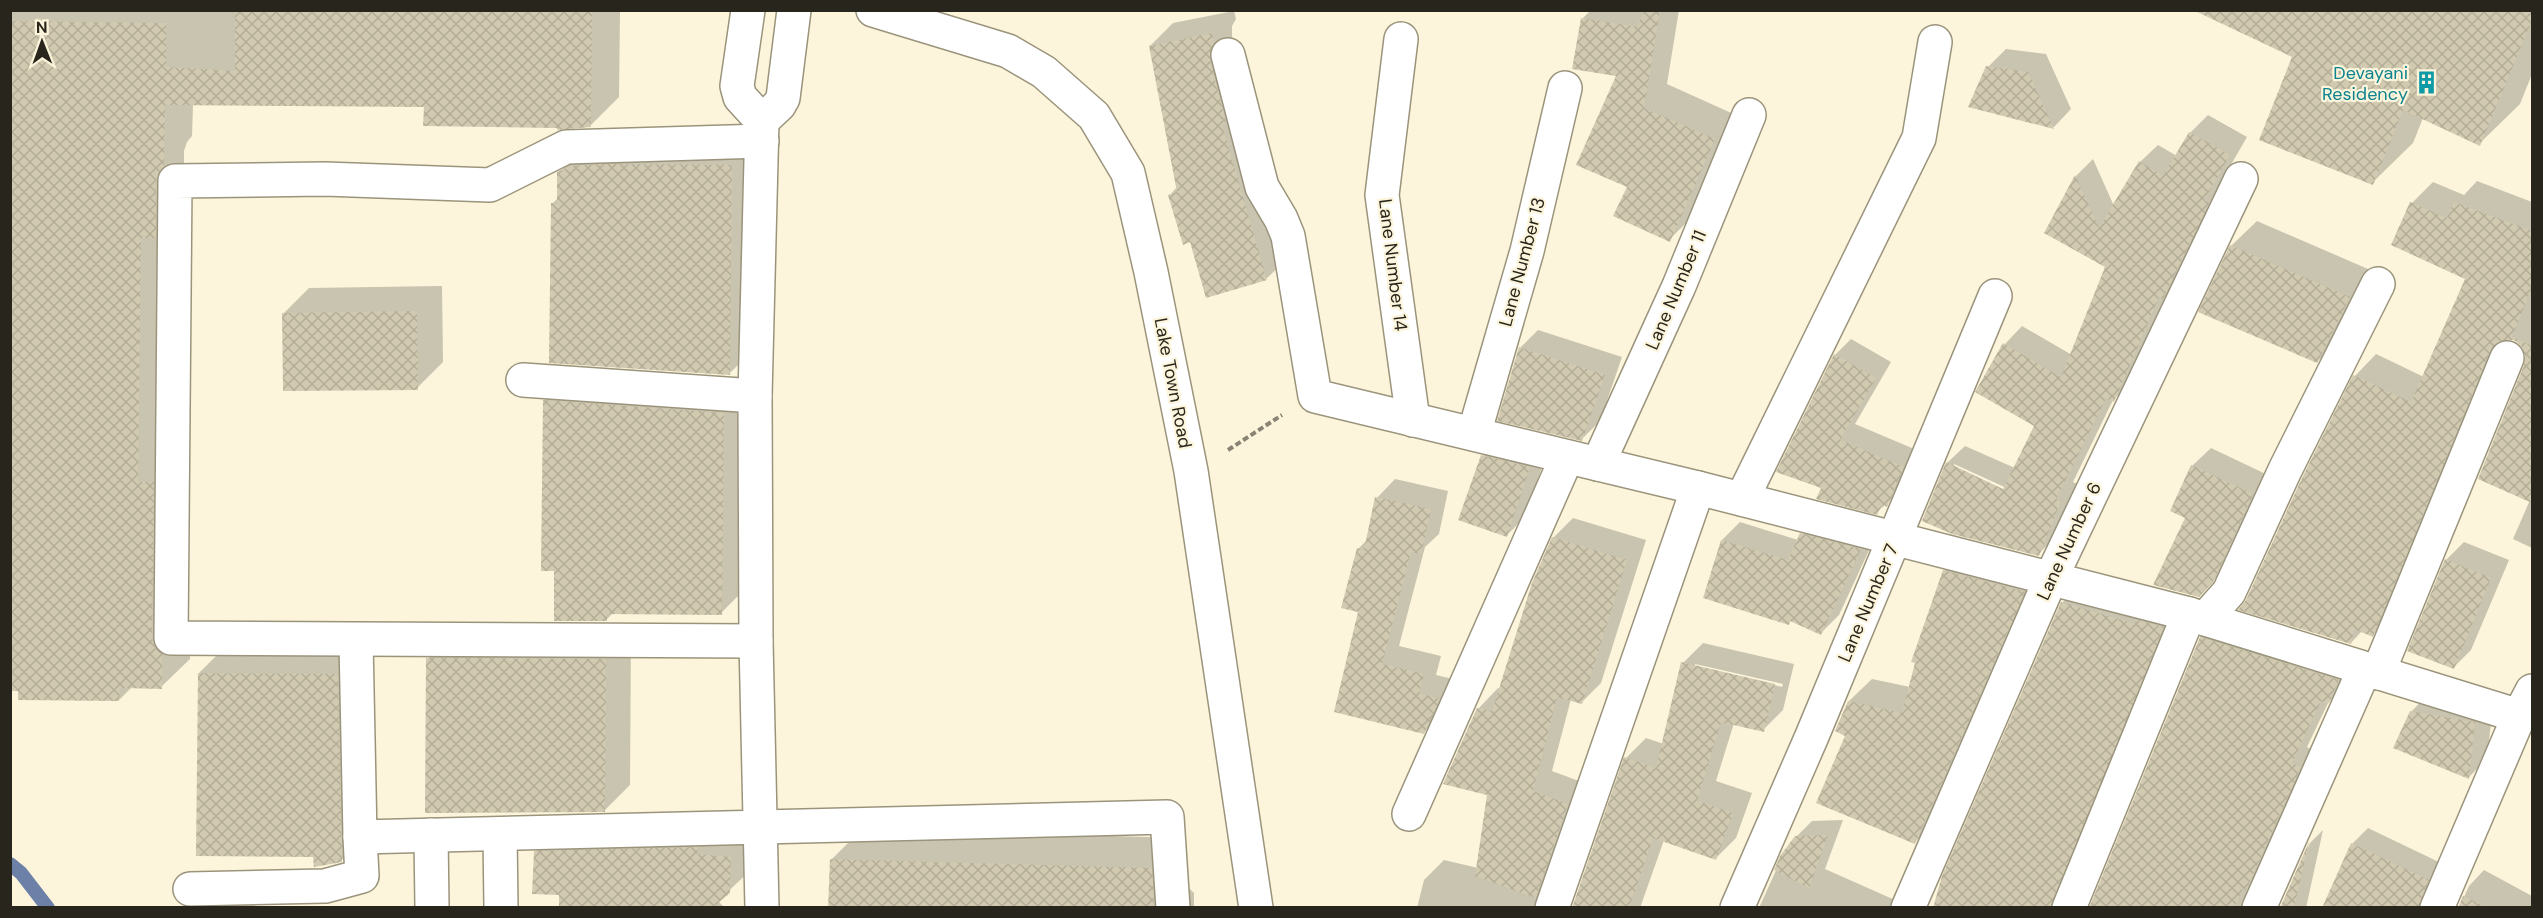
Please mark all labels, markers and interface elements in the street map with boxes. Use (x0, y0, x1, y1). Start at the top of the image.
north arrow (12, 12, 72, 72)
text: N (36, 17, 48, 38)
place label: Devayani Residency (2322, 61, 2408, 106)
building icon: Devayani Residency (2413, 70, 2439, 96)
street label: Lane Number 13 (1493, 195, 1551, 329)
street label: Lane Number 14 (1373, 198, 1413, 332)
street label: Lane Number 11 (1640, 227, 1712, 353)
street label: Lake Town Road (1149, 316, 1197, 450)
street label: Lane Number 6 (2031, 478, 2107, 604)
street label: Lane Number 7 (1832, 540, 1904, 666)

